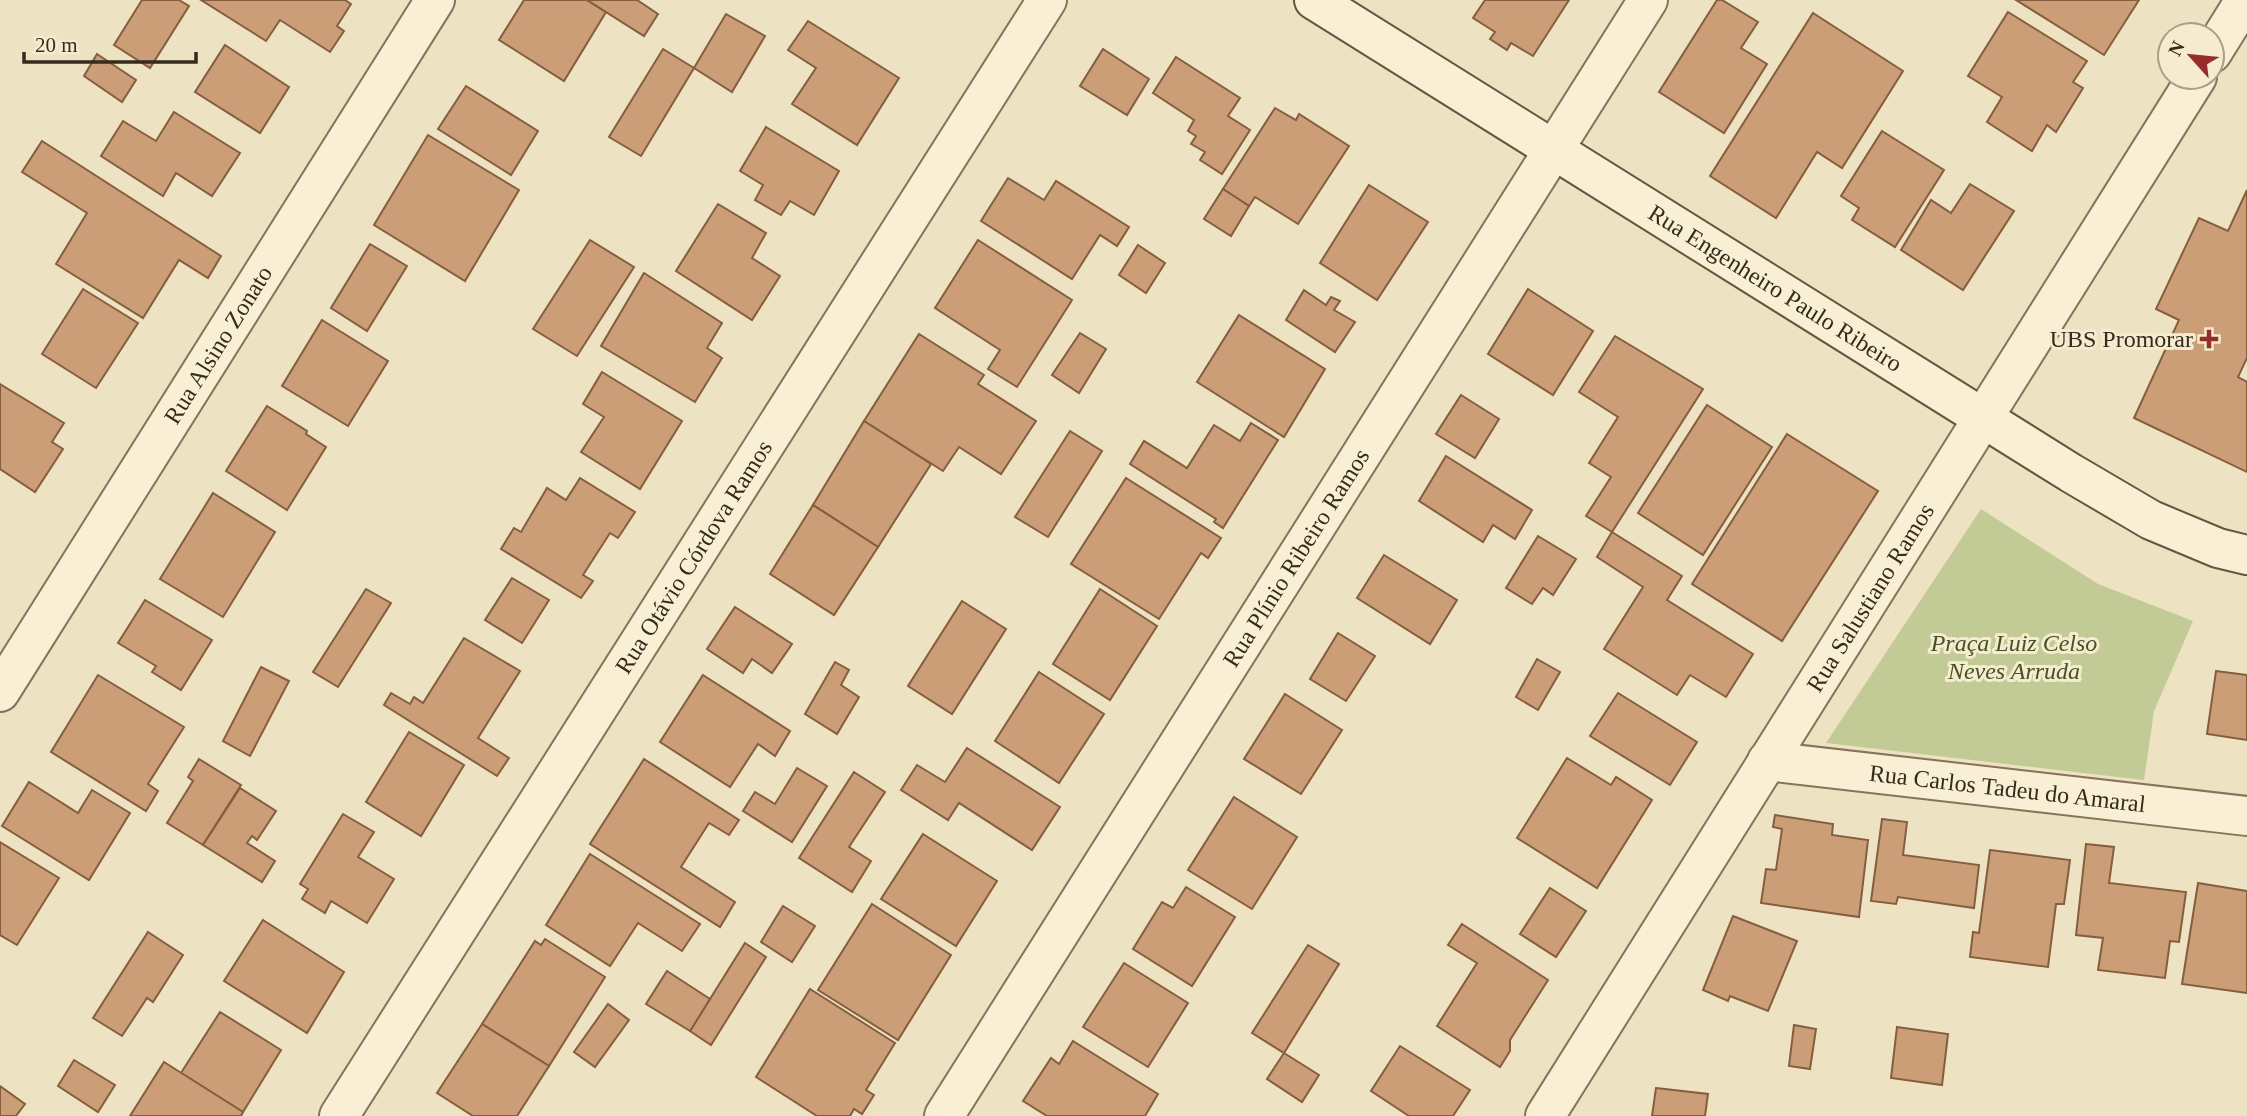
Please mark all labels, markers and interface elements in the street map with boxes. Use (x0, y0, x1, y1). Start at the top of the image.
scale bar (24, 21, 196, 65)
north arrow (2156, 21, 2226, 91)
text: 20 m (35, 33, 78, 57)
text: N (2164, 37, 2189, 59)
street label: Rua Engenheiro Paulo Ribeiro (1644, 199, 1907, 377)
street label: Rua Alsino Zonato (159, 261, 277, 429)
place label: UBS Promorar (2050, 326, 2193, 352)
marker: UBS Promorar (2199, 329, 2219, 349)
street label: Rua Otávio Córdova Ramos (610, 435, 777, 679)
street label: Rua Plínio Ribeiro Ramos (1218, 444, 1375, 672)
street label: Rua Salustiano Ramos (1802, 499, 1939, 697)
park label: Praça Luiz Celso Neves Arruda (1930, 630, 2097, 684)
street label: Rua Carlos Tadeu do Amaral (1868, 760, 2147, 817)

